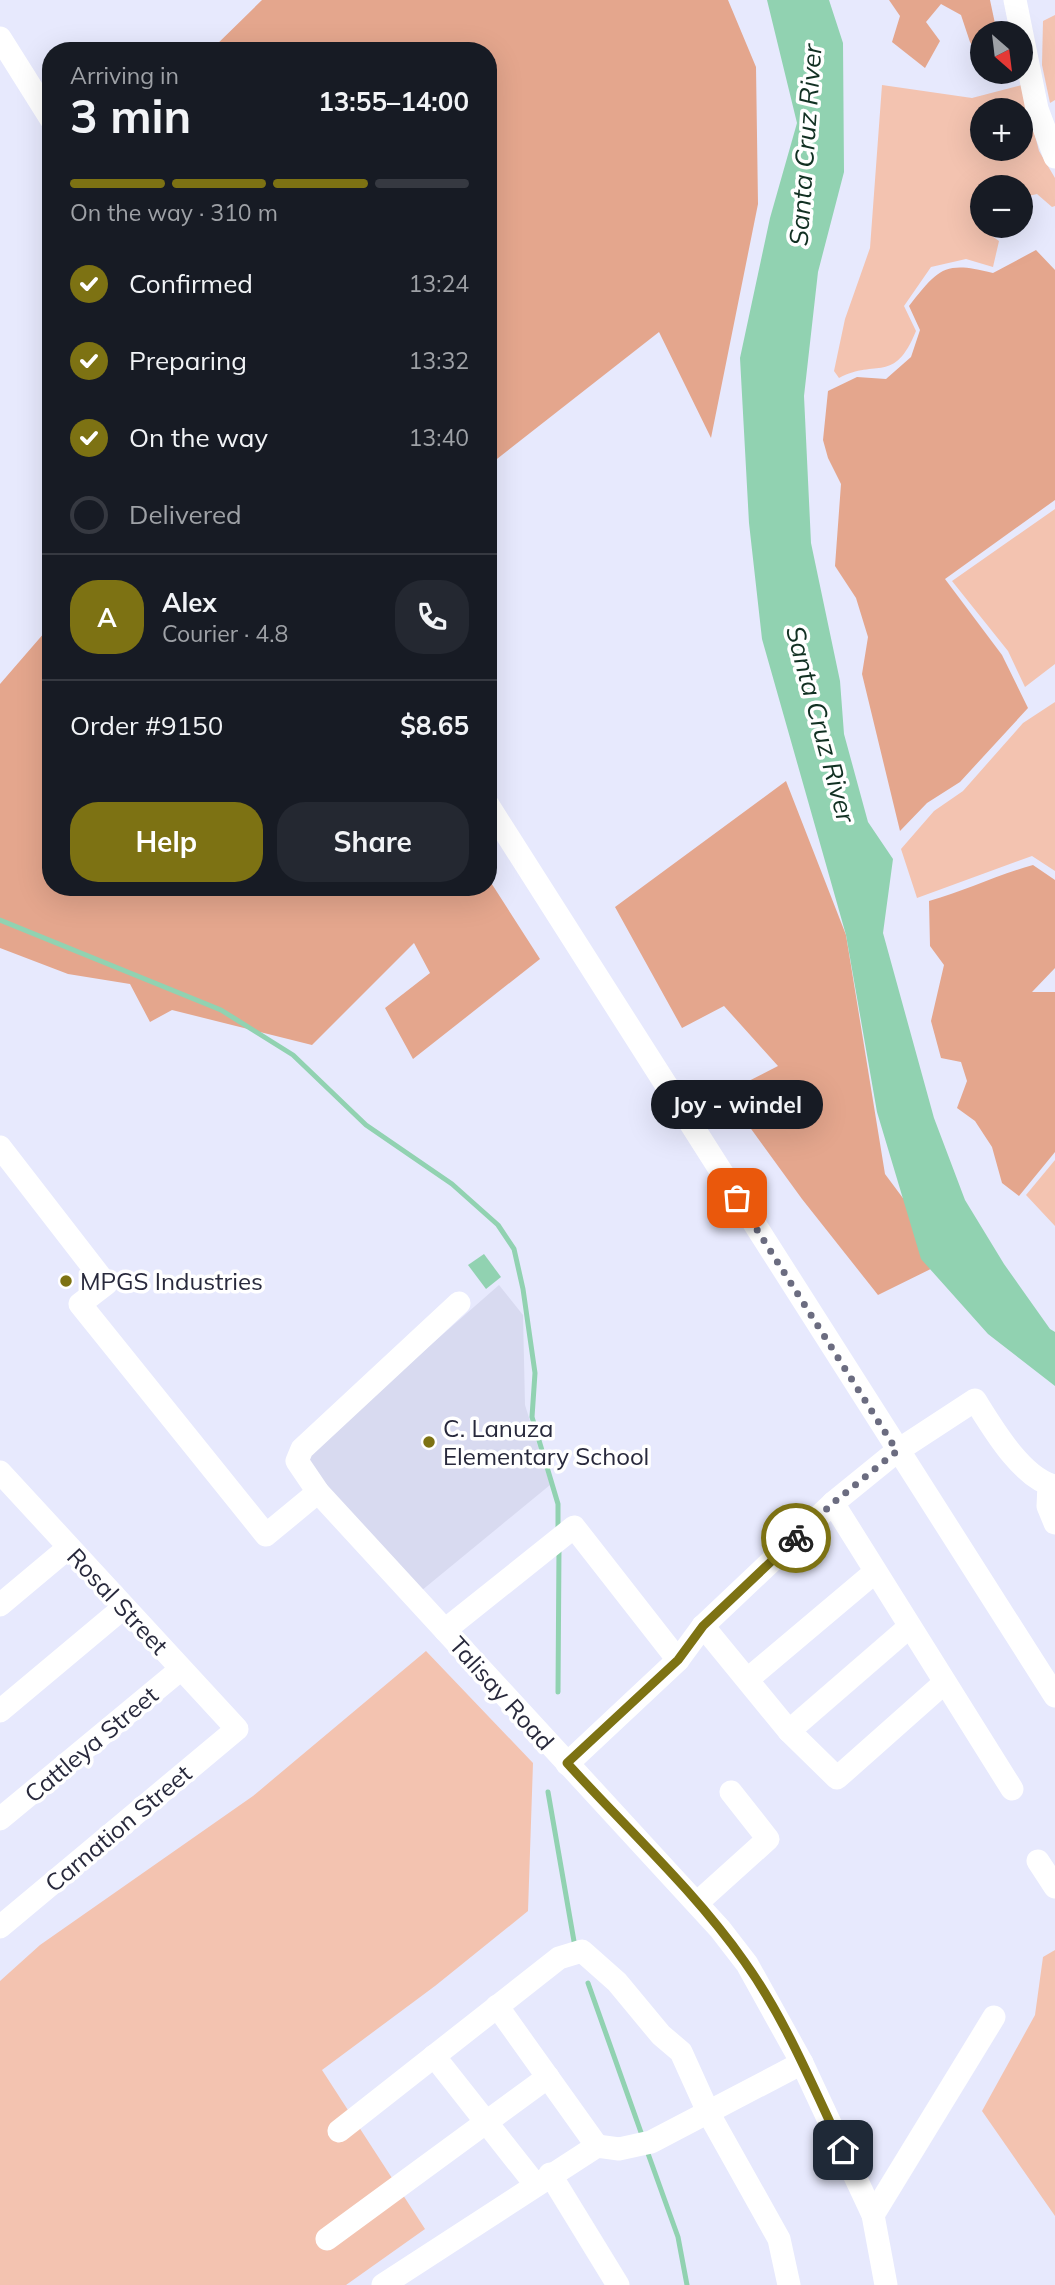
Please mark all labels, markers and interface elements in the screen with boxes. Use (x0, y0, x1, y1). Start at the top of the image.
north arrow (970, 21, 1032, 84)
map controls (970, 21, 1033, 238)
water label: Santa Cruz River (781, 41, 829, 247)
text: Arriving in (70, 61, 179, 90)
text: 13:55–14:00 (318, 85, 469, 118)
text: 3 min (70, 87, 191, 145)
button: + (970, 98, 1033, 161)
button: − (970, 175, 1033, 238)
text: On the way · 310 m (70, 198, 278, 227)
icon: check (70, 265, 108, 303)
text: Confirmed (129, 267, 253, 300)
text: 13:24 (409, 269, 469, 298)
icon: check (70, 342, 108, 380)
text: Preparing (129, 344, 247, 377)
text: 13:32 (409, 346, 469, 375)
icon: check (70, 419, 108, 457)
text: On the way (129, 421, 268, 454)
text: 13:40 (409, 423, 469, 452)
text: Delivered (129, 498, 242, 531)
button: phone (395, 580, 469, 654)
text: Alex (162, 586, 217, 619)
text: A (97, 601, 117, 634)
text: Courier · 4.8 (162, 619, 288, 648)
water label: Santa Cruz River (779, 622, 864, 828)
text: Order #9150 (70, 709, 223, 742)
text: $8.65 (400, 709, 469, 742)
button: Help (70, 802, 263, 882)
button: Share (277, 802, 469, 882)
callout: Joy - windel (651, 1079, 823, 1128)
text: Joy - windel (672, 1090, 802, 1119)
pin (707, 1168, 767, 1228)
icon: bag (718, 1179, 756, 1217)
place label: MPGS Industries (80, 1266, 263, 1296)
marker: MPGS Industries (58, 1273, 74, 1289)
place label: C. Lanuza Elementary School (443, 1413, 649, 1471)
marker: C. Lanuza Elementary School (421, 1434, 437, 1450)
courier (761, 1503, 831, 1573)
icon: bike (777, 1519, 815, 1557)
street label: Rosal Street (61, 1542, 175, 1660)
street label: Talisay Road (443, 1630, 561, 1756)
street label: Cattleya Street (18, 1679, 164, 1809)
street label: Carnation Street (39, 1758, 197, 1898)
pin (813, 2120, 873, 2180)
icon: home (824, 2131, 862, 2169)

